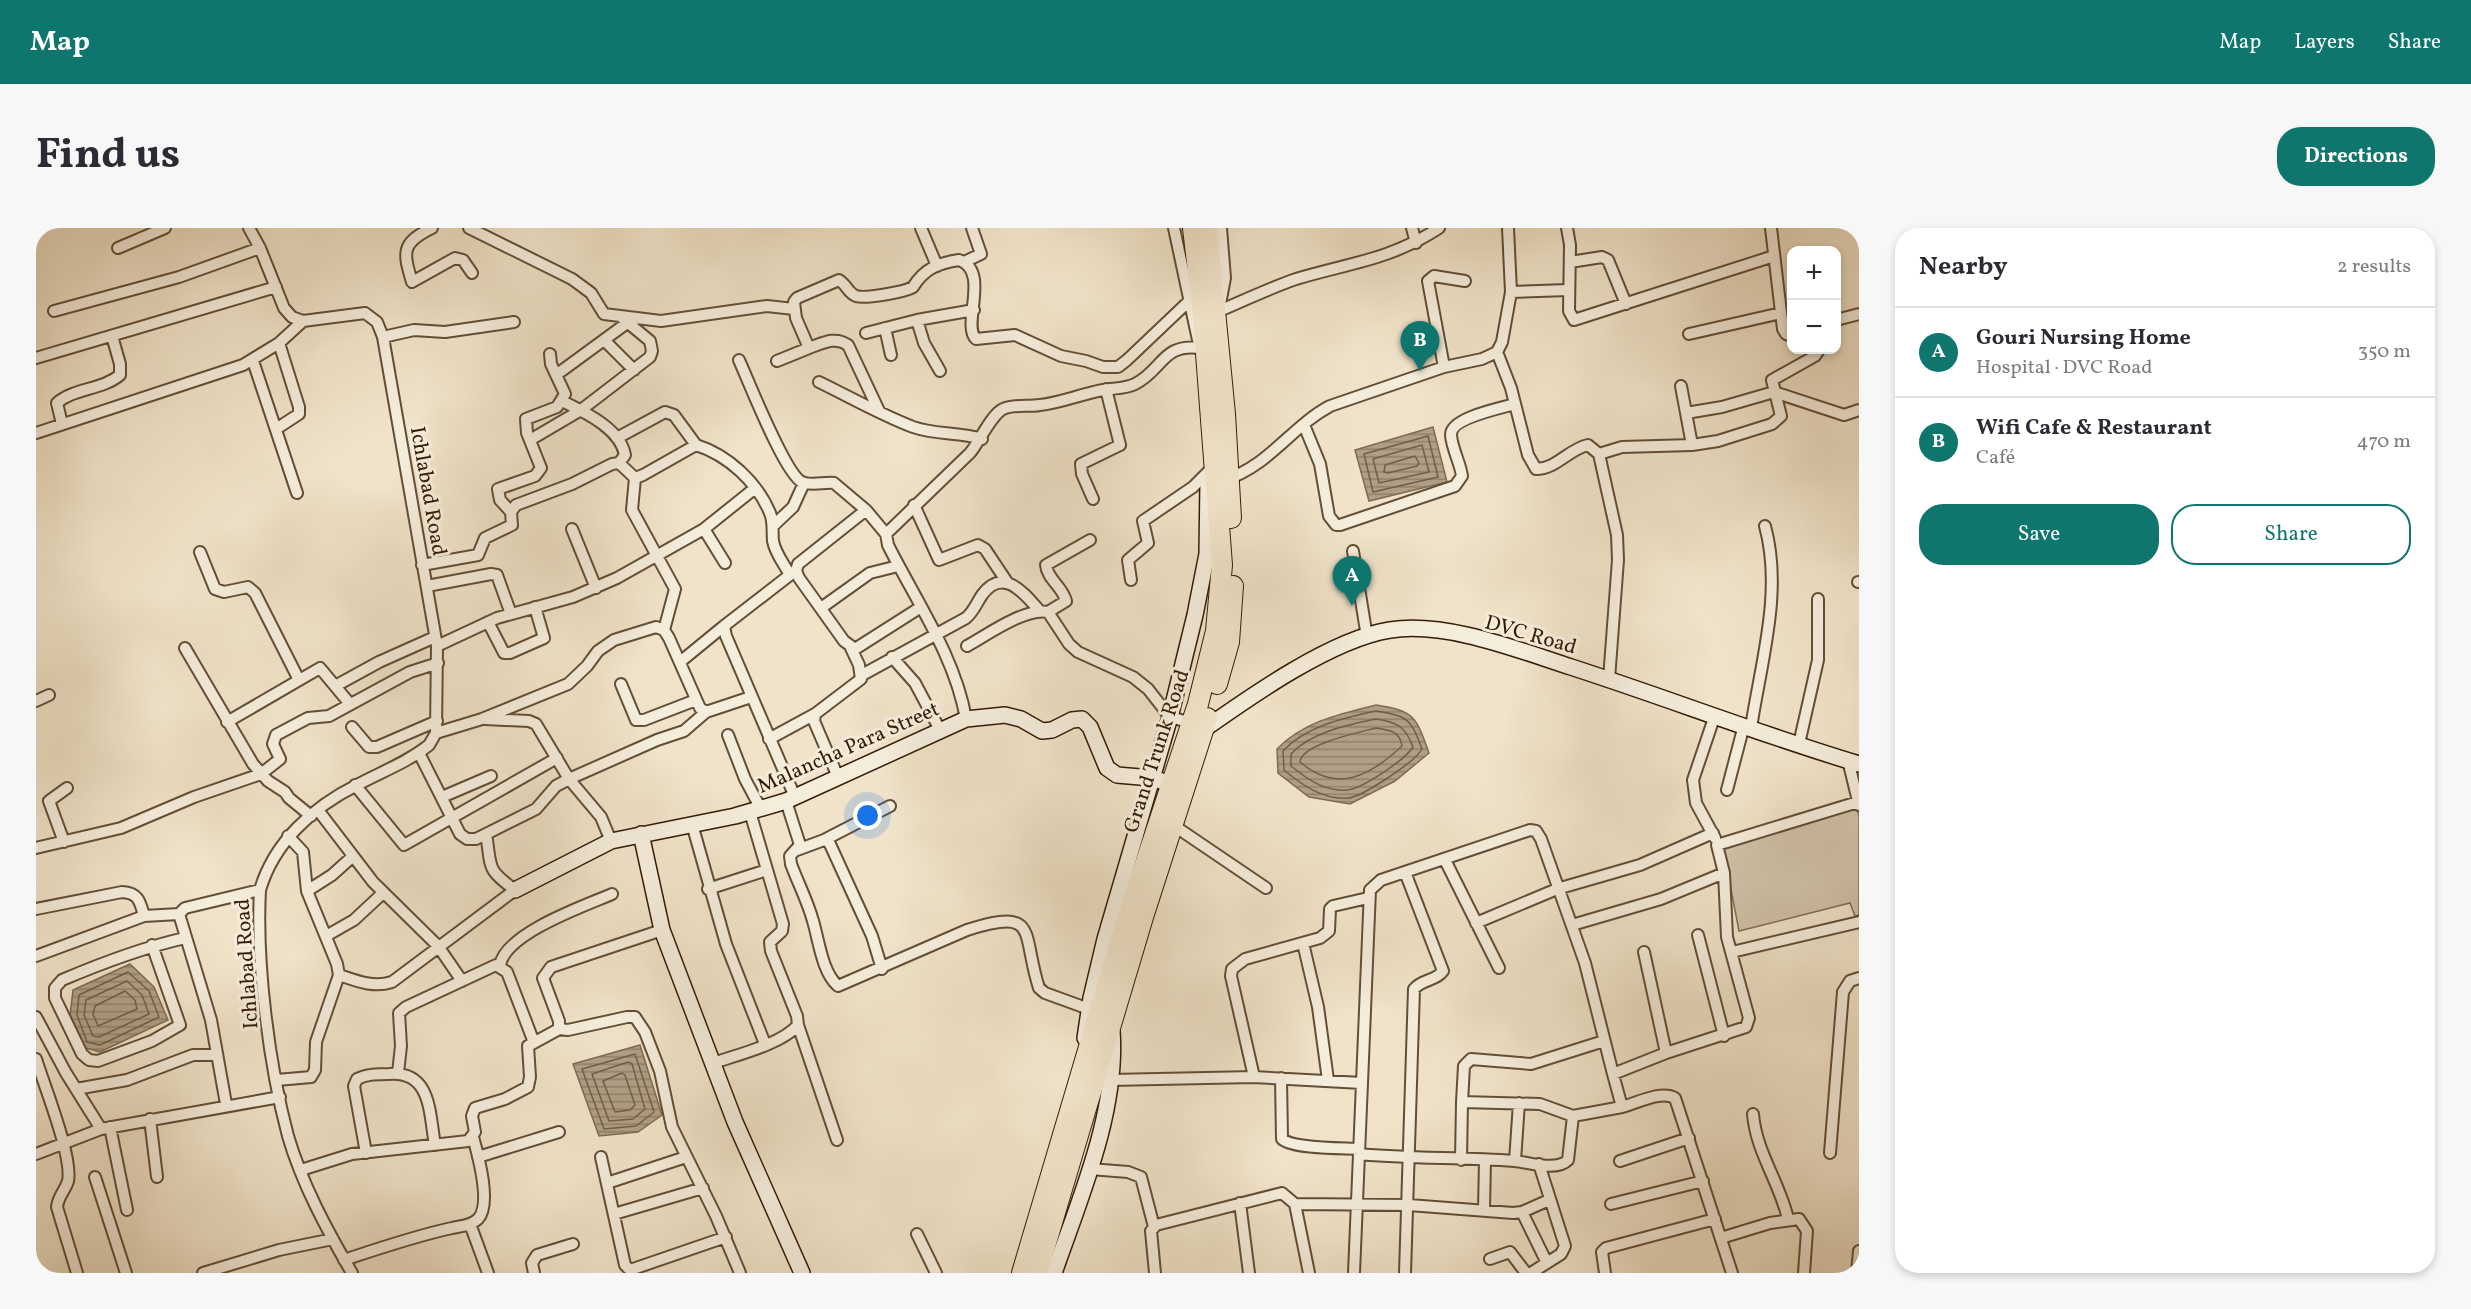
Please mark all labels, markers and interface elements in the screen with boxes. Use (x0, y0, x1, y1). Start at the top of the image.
text: Map (30, 23, 90, 62)
text: Map (2219, 28, 2261, 57)
text: Layers (2294, 28, 2355, 57)
text: Share (2388, 28, 2441, 57)
text: Find us (36, 127, 180, 186)
button: Directions (2277, 127, 2435, 186)
map controls (1787, 246, 1841, 354)
button: + (1787, 246, 1841, 300)
text: Nearby (1919, 249, 2008, 285)
text: 2 results (2337, 253, 2411, 281)
button: − (1787, 300, 1841, 354)
pin: B (1400, 322, 1440, 371)
text: Gouri Nursing Home (1976, 323, 2191, 354)
text: A (1931, 338, 1946, 366)
text: 350 m (2358, 338, 2411, 366)
text: Hospital · DVC Road (1976, 354, 2152, 382)
text: Wifi Cafe & Restaurant (1976, 413, 2212, 444)
street label: Ichlabad Road (402, 424, 453, 558)
text: B (1932, 428, 1945, 456)
text: 470 m (2356, 428, 2411, 456)
text: Café (1976, 444, 2015, 472)
button: Save (1919, 504, 2159, 565)
button: Share (2171, 504, 2411, 565)
pin: A (1332, 556, 1372, 606)
street label: DVC Road (1481, 609, 1580, 662)
street label: Grand Trunk Road (1117, 666, 1198, 837)
street label: Malancha Para Street (753, 695, 944, 802)
your location (853, 801, 882, 830)
street label: Ichlabad Road (228, 898, 267, 1030)

